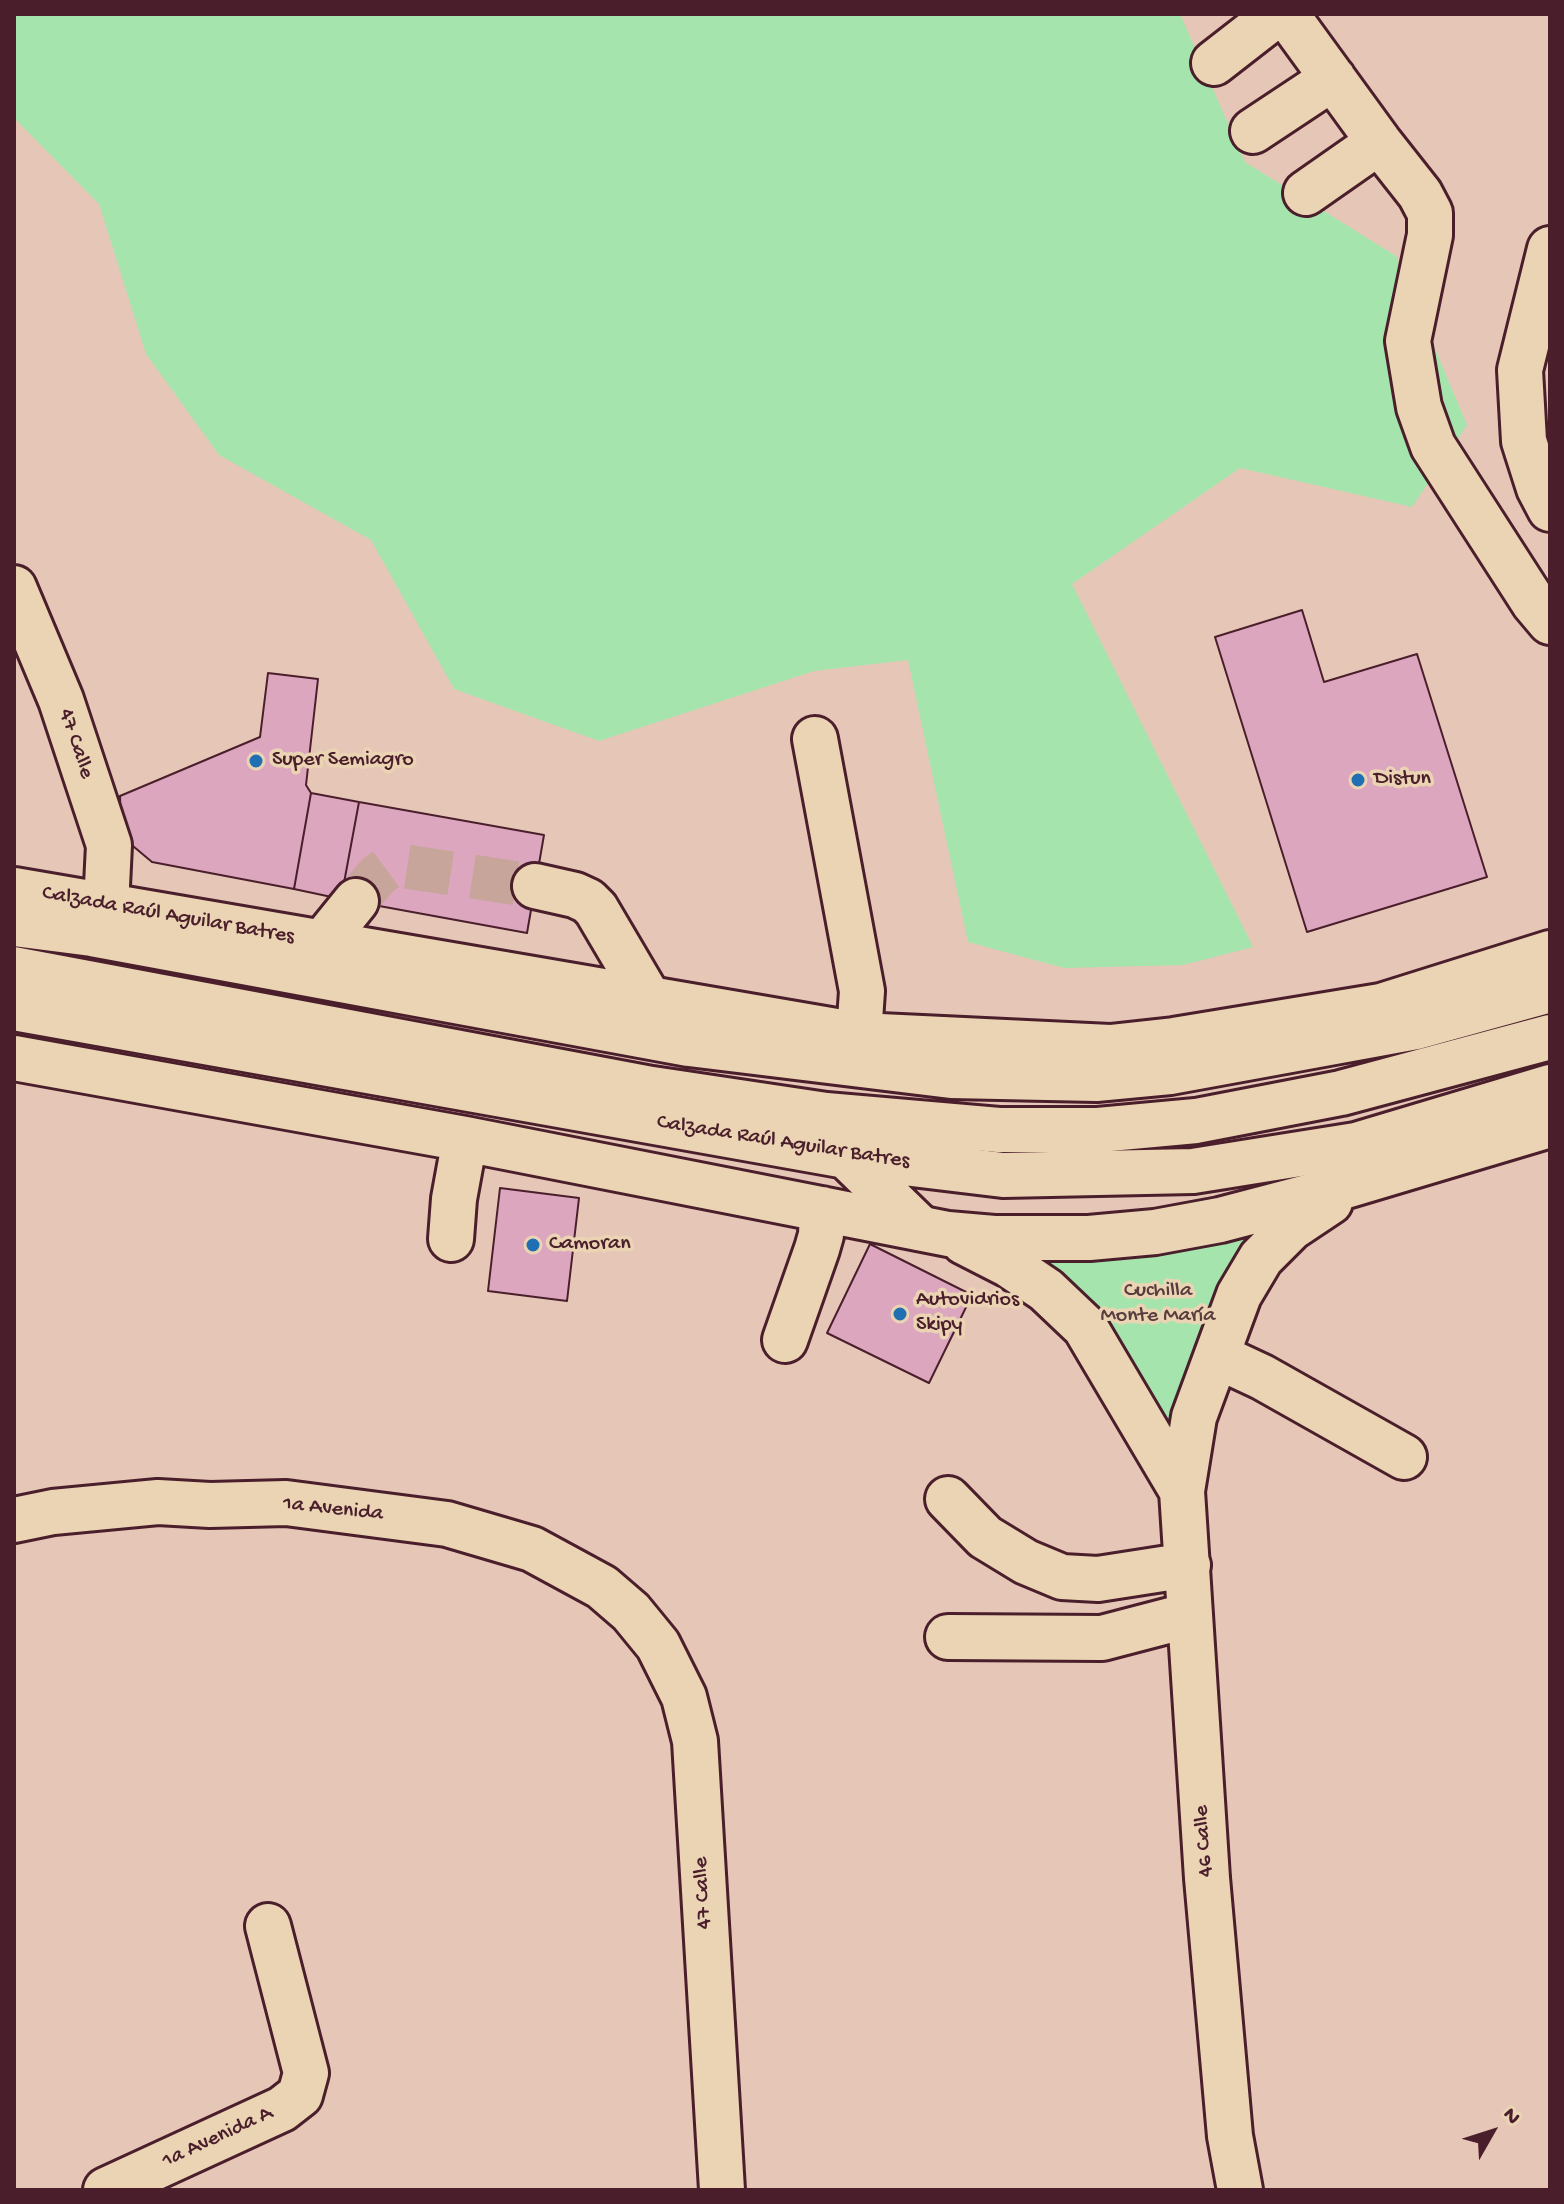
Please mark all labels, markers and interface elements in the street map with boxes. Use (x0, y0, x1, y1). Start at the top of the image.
street label: 47 Calle (51, 706, 99, 782)
place label: Super Semiagro (272, 748, 414, 774)
marker: Super Semiagro (247, 752, 265, 770)
place label: Distun (1374, 767, 1431, 793)
marker: Distun (1349, 771, 1367, 789)
street label: Calzada Raúl Aguilar Batres (40, 881, 296, 951)
street label: Calzada Raúl Aguilar Batres (655, 1110, 911, 1176)
place label: Camoran (549, 1232, 631, 1258)
marker: Camoran (524, 1236, 542, 1254)
park label: Cuchilla Monte María (1101, 1279, 1215, 1330)
place label: Autovidrios Skipy (916, 1288, 1019, 1340)
marker: Autovidrios Skipy (891, 1305, 909, 1323)
street label: 1a Avenida (282, 1492, 384, 1528)
street label: 46 Calle (1189, 1804, 1221, 1878)
street label: 47 Calle (689, 1856, 719, 1930)
north arrow (1452, 2092, 1532, 2172)
street label: 1a Avenida A (159, 2101, 277, 2175)
text: N (1496, 2103, 1525, 2131)

